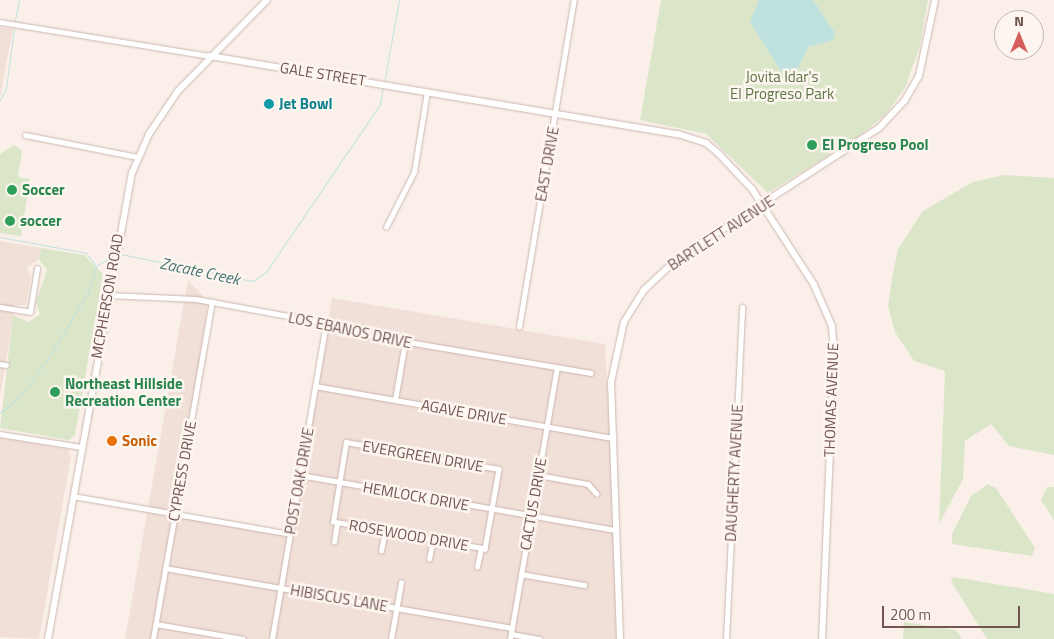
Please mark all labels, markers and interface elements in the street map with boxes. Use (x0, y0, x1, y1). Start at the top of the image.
north arrow (994, 10, 1044, 60)
text: N (1014, 10, 1024, 31)
street label: GALE STREET (279, 58, 367, 90)
park label: Jovita Idar's El Progreso Park (730, 67, 834, 102)
place label: Jet Bowl (279, 95, 333, 113)
marker: Jet Bowl (263, 98, 275, 110)
street label: EAST DRIVE (532, 125, 562, 203)
place label: El Progreso Pool (822, 136, 928, 154)
marker: El Progreso Pool (806, 139, 818, 151)
place label: Soccer (22, 181, 65, 199)
marker: Soccer (6, 184, 18, 196)
street label: BARTLETT AVENUE (664, 192, 778, 274)
place label: soccer (20, 212, 62, 230)
marker: soccer (4, 215, 16, 227)
street label: MCPHERSON ROAD (87, 232, 127, 360)
water label: Zacate Creek (158, 253, 242, 289)
street label: LOS EBANOS DRIVE (287, 308, 413, 352)
street label: THOMAS AVENUE (820, 343, 842, 457)
place label: Northeast Hillside Recreation Center (65, 374, 183, 409)
marker: Northeast Hillside Recreation Center (49, 386, 61, 398)
street label: AGAVE DRIVE (420, 396, 508, 428)
street label: DAUGHERTY AVENUE (721, 404, 747, 542)
street label: CYPRESS DRIVE (164, 419, 200, 523)
street label: POST OAK DRIVE (281, 426, 317, 536)
place label: Sonic (122, 432, 157, 450)
marker: Sonic (106, 435, 118, 447)
street label: EVERGREEN DRIVE (361, 436, 485, 476)
street label: CACTUS DRIVE (516, 456, 550, 552)
street label: HEMLOCK DRIVE (362, 478, 470, 514)
street label: ROSEWOOD DRIVE (348, 516, 470, 554)
street label: HIBISCUS LANE (289, 581, 389, 615)
scale bar (884, 596, 1022, 628)
text: 200 m (890, 603, 931, 626)

